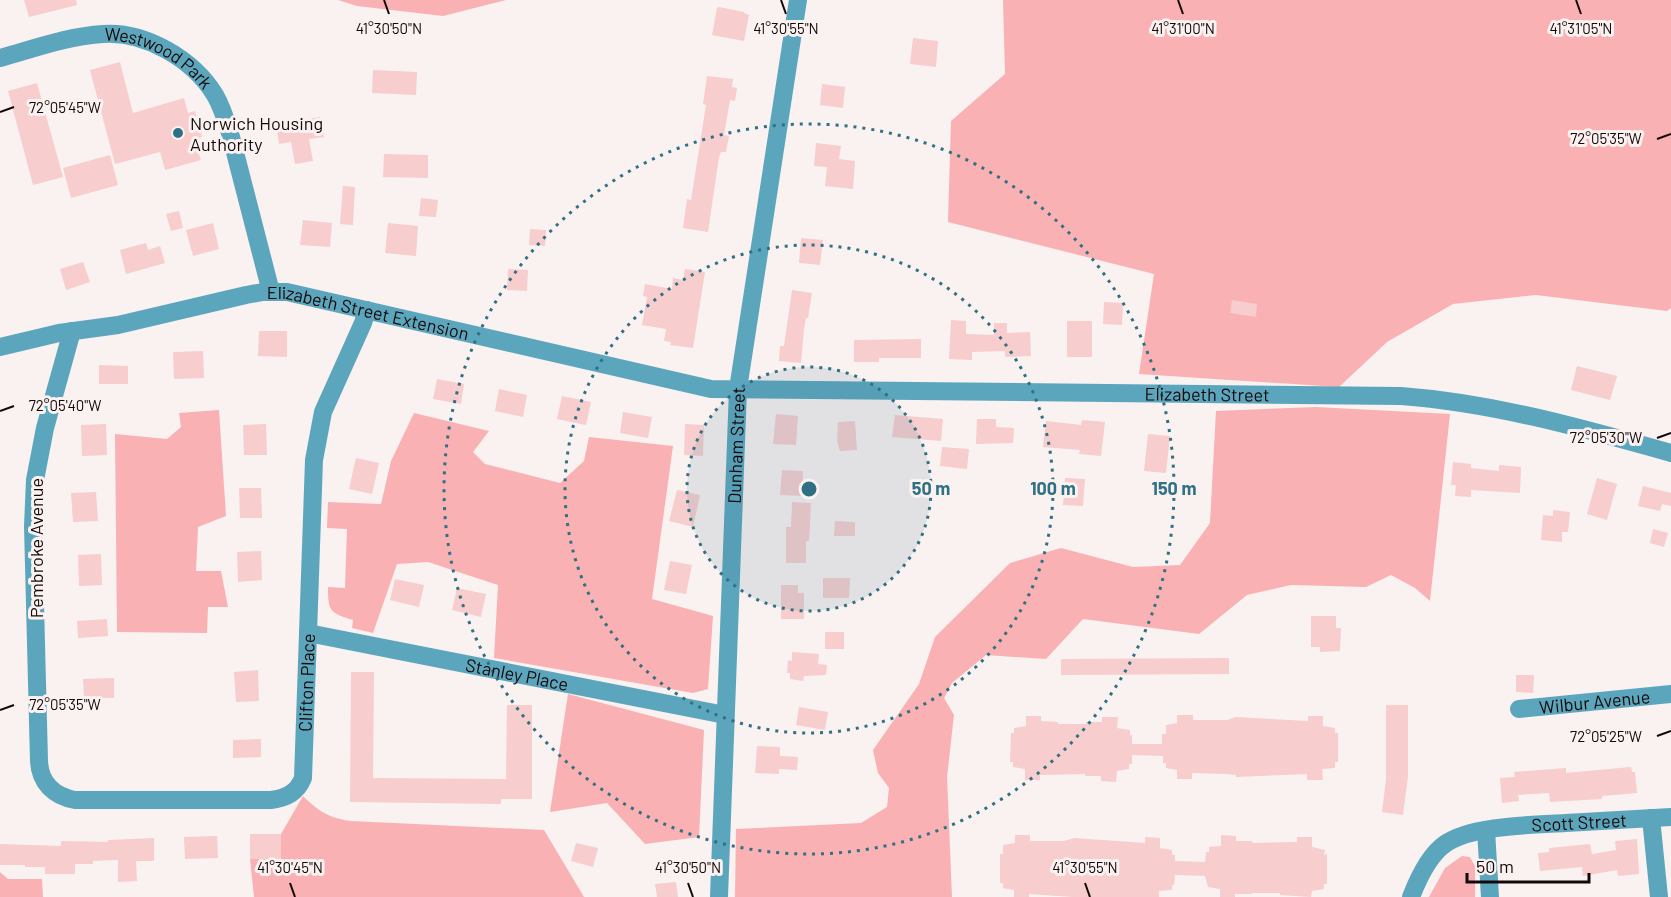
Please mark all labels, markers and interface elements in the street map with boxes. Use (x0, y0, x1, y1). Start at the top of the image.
text: 41°30'50"N (356, 19, 422, 37)
text: 41°30'55"N (753, 19, 819, 37)
text: 41°31'00"N (1151, 19, 1215, 37)
text: 41°31'05"N (1550, 19, 1612, 37)
street label: Westwood Park (104, 23, 217, 93)
text: 72°05'45"W (29, 98, 101, 116)
place label: Norwich Housing Authority (190, 112, 323, 155)
marker: Norwich Housing Authority (171, 126, 185, 140)
text: 72°05'35"W (1570, 129, 1642, 147)
street label: Elizabeth Street Extension (267, 281, 471, 344)
street label: Elizabeth Street (1144, 382, 1270, 406)
street label: Dunham Street (723, 387, 749, 504)
text: 72°05'40"W (29, 396, 101, 414)
text: 72°05'30"W (1570, 428, 1642, 446)
text: 50 m (912, 477, 950, 499)
text: 100 m (1030, 477, 1076, 499)
text: 150 m (1152, 477, 1196, 499)
street label: Pembroke Avenue (25, 478, 47, 618)
centre of rings (799, 479, 819, 499)
street label: Clifton Place (294, 633, 319, 732)
street label: Stanley Place (464, 653, 570, 695)
street label: Wilbur Avenue (1538, 685, 1651, 718)
text: 72°05'35"W (29, 695, 101, 713)
text: 72°05'25"W (1570, 727, 1642, 745)
street label: Scott Street (1531, 809, 1627, 836)
scale bar (1467, 846, 1588, 884)
text: 50 m (1476, 855, 1514, 877)
text: 41°30'45"N (257, 858, 323, 876)
text: 41°30'50"N (655, 858, 721, 876)
text: 41°30'55"N (1052, 858, 1118, 876)

